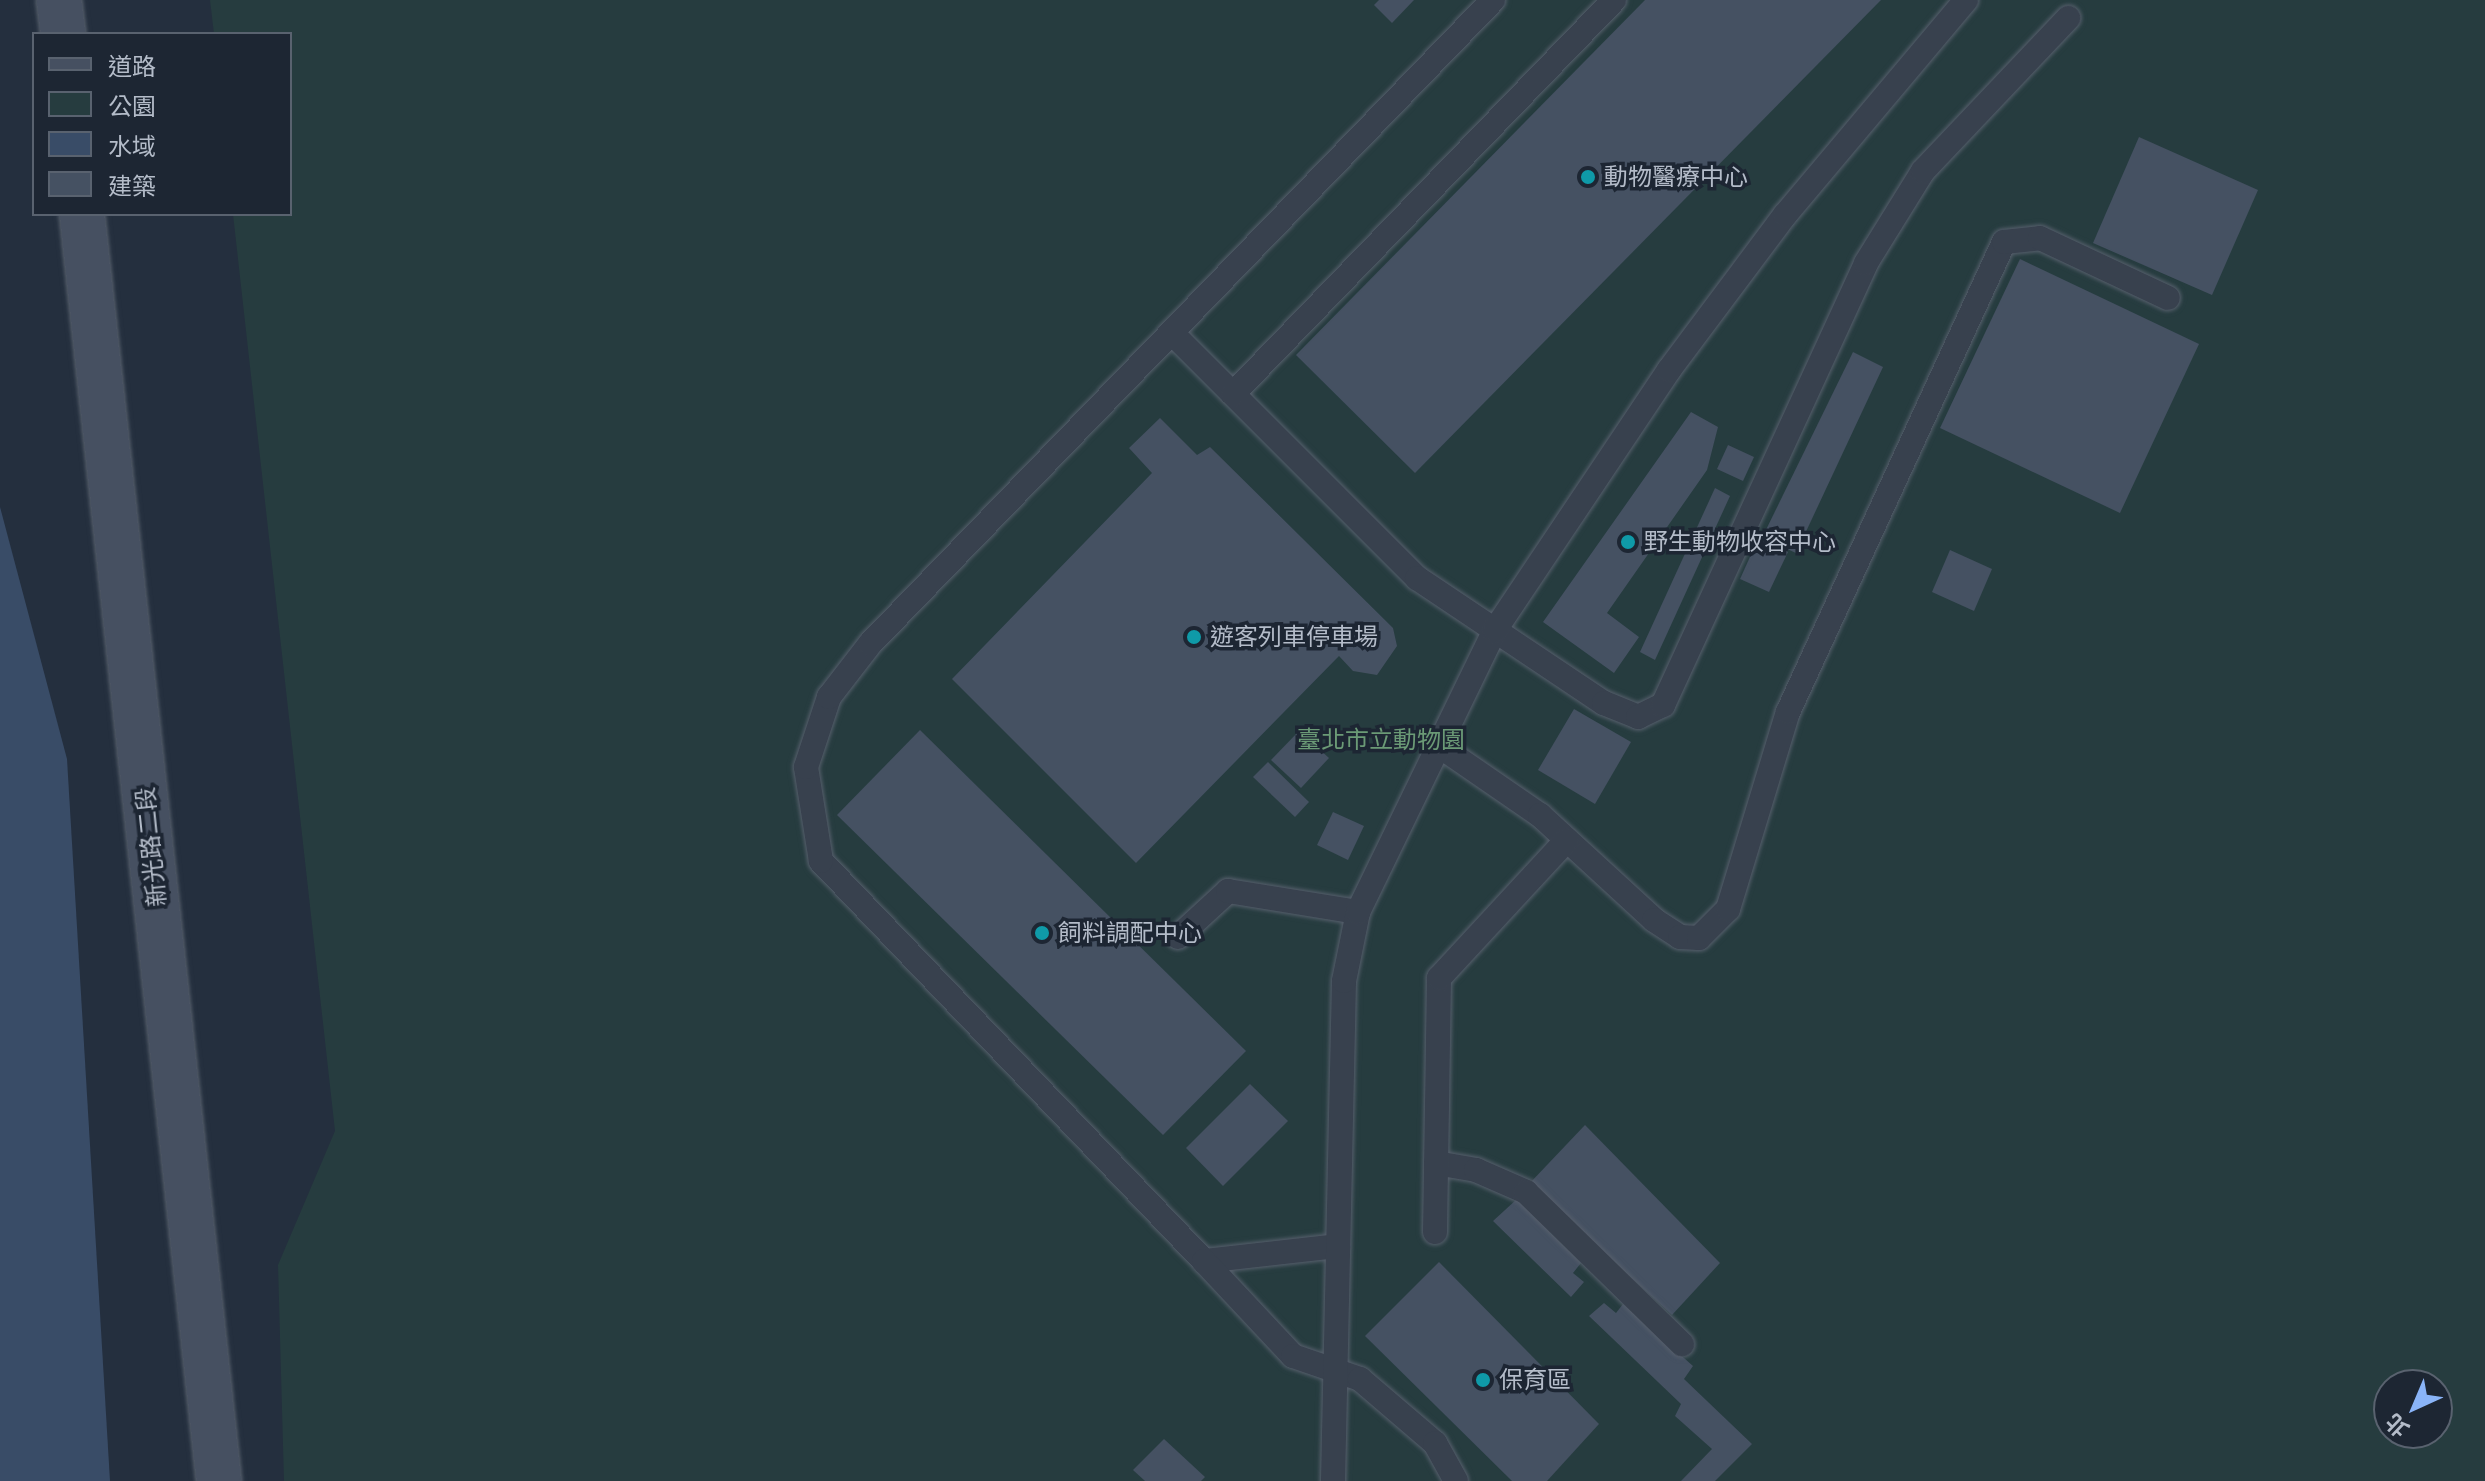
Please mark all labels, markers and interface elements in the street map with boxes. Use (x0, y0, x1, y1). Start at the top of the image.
legend (32, 32, 292, 216)
text: 道路 (108, 53, 156, 80)
text: 公園 (108, 93, 156, 120)
text: 水域 (108, 133, 156, 160)
place label: 動物醫療中心 (1604, 163, 1748, 191)
marker: 動物醫療中心 (1579, 168, 1597, 186)
text: 建築 (108, 173, 156, 200)
place label: 野生動物收容中心 (1644, 528, 1836, 556)
marker: 野生動物收容中心 (1619, 533, 1637, 551)
place label: 遊客列車停車場 (1210, 623, 1378, 651)
marker: 遊客列車停車場 (1185, 628, 1203, 646)
park label: 臺北市立動物園 (1297, 726, 1465, 754)
street label: 新光路二段 (130, 786, 172, 908)
place label: 飼料調配中心 (1058, 919, 1202, 947)
marker: 飼料調配中心 (1033, 924, 1051, 942)
place label: 保育區 (1499, 1366, 1571, 1394)
north arrow (2373, 1369, 2453, 1449)
marker: 保育區 (1474, 1371, 1492, 1389)
text: 北 (2381, 1409, 2414, 1442)

